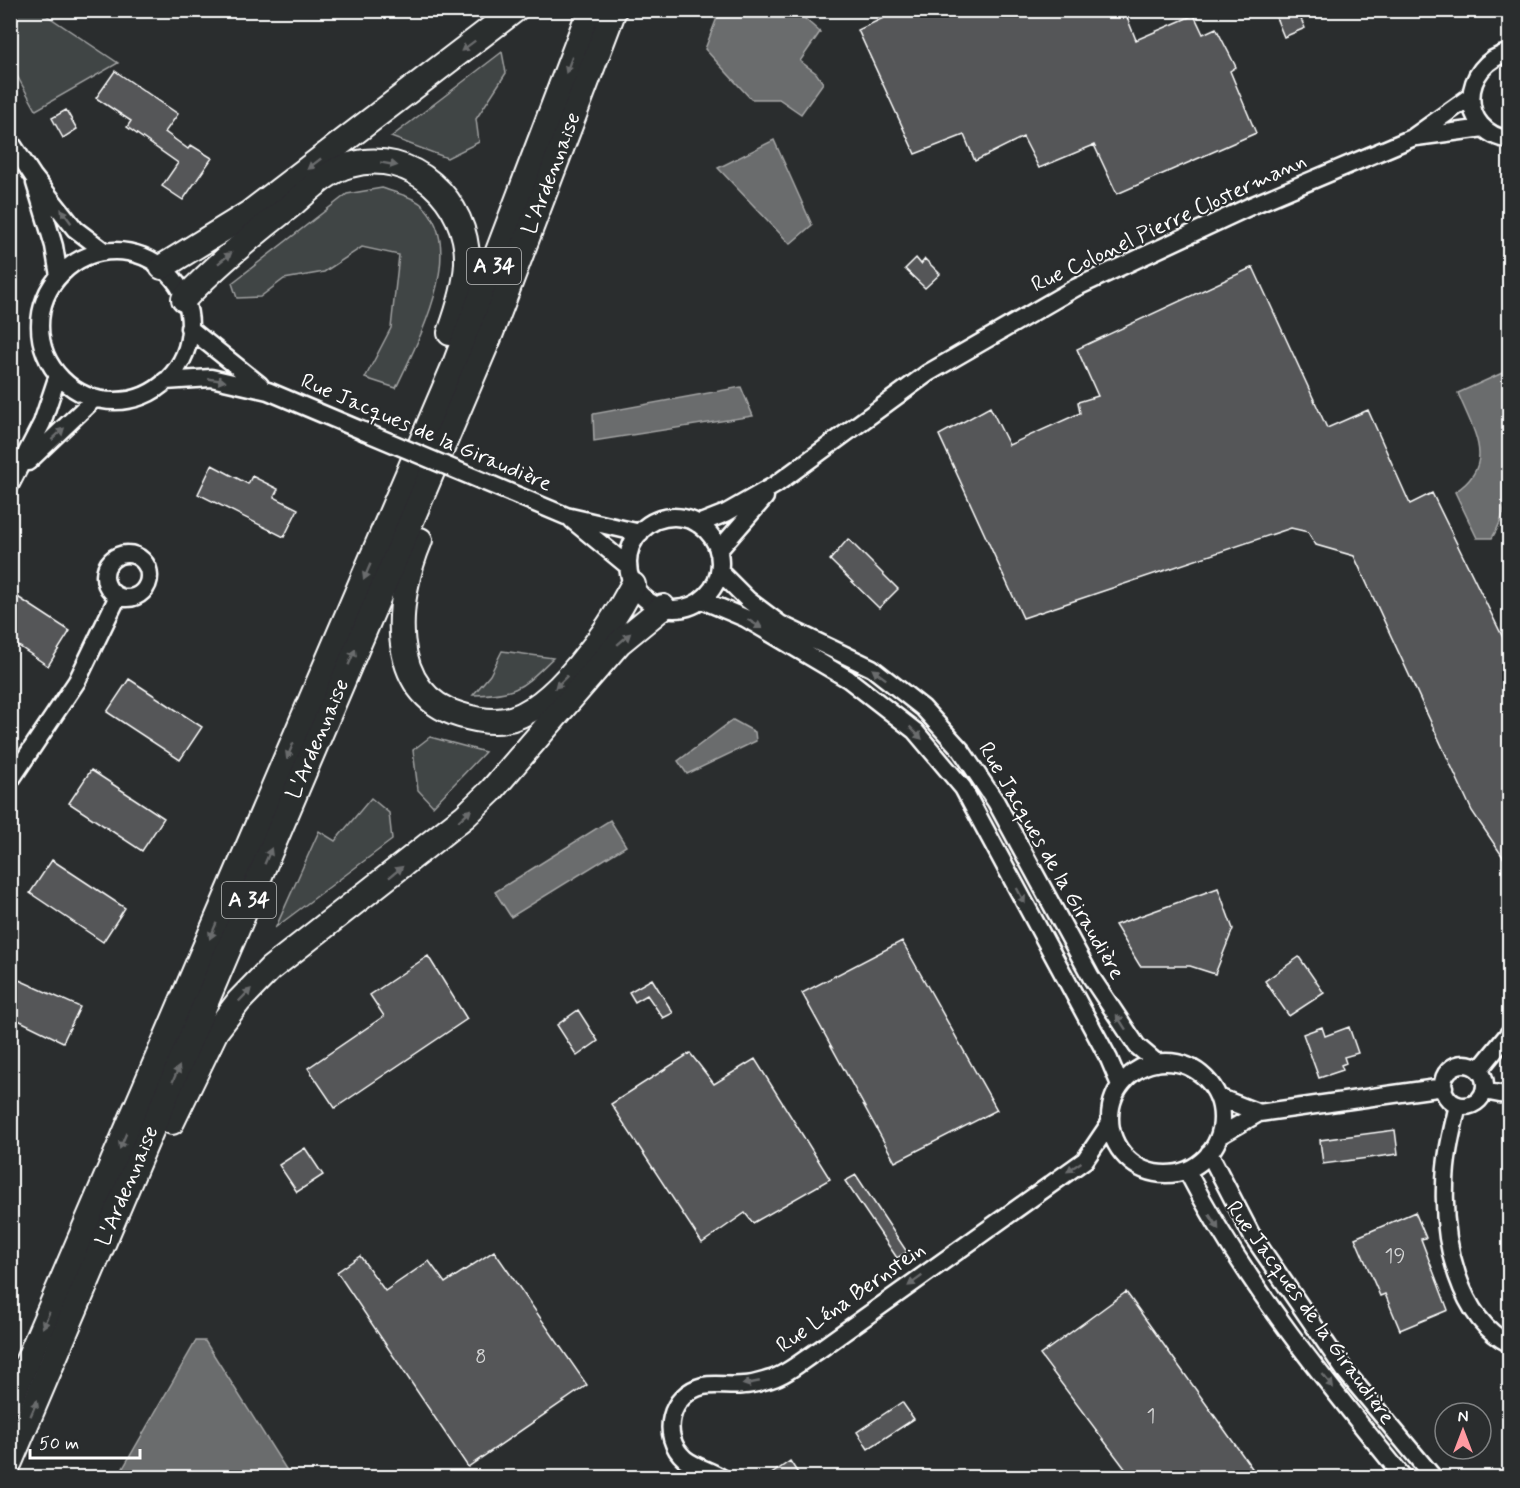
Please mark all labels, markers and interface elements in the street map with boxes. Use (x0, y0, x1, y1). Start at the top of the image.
one-way arrow (461, 39, 476, 51)
one-way arrow (564, 56, 574, 74)
street label: L'Ardennaise (516, 108, 588, 238)
street label: Rue Colonel Pierre Clostermann (1027, 147, 1311, 299)
one-way arrow (306, 158, 321, 170)
one-way arrow (379, 159, 398, 168)
one-way arrow (60, 209, 72, 225)
road number: A 34 (467, 248, 521, 284)
one-way arrow (218, 252, 233, 264)
street label: Rue Jacques de la Giraudière (296, 367, 556, 499)
one-way arrow (208, 376, 227, 385)
one-way arrow (50, 428, 65, 441)
one-way arrow (362, 563, 371, 581)
one-way arrow (747, 619, 763, 630)
one-way arrow (616, 633, 631, 646)
one-way arrow (348, 648, 357, 666)
one-way arrow (872, 669, 887, 681)
street label: L'Ardennaise (280, 674, 356, 803)
one-way arrow (555, 674, 569, 688)
one-way arrow (908, 726, 923, 740)
street label: Rue Jacques de la Giraudière (971, 737, 1131, 985)
one-way arrow (285, 743, 295, 761)
one-way arrow (457, 809, 472, 822)
one-way arrow (264, 847, 273, 865)
one-way arrow (388, 866, 403, 879)
road number: A 34 (222, 882, 276, 918)
one-way arrow (1016, 888, 1026, 905)
one-way arrow (208, 922, 218, 940)
one-way arrow (238, 987, 252, 1002)
one-way arrow (1115, 1015, 1127, 1031)
one-way arrow (172, 1065, 181, 1083)
street label: L'Ardennaise (90, 1122, 166, 1251)
one-way arrow (118, 1132, 127, 1150)
one-way arrow (1065, 1162, 1082, 1173)
street label: Rue Jacques de la Giraudière (1219, 1196, 1401, 1431)
one-way arrow (1209, 1214, 1220, 1230)
street label: Rue Léna Bernstein (771, 1236, 931, 1360)
house number: 19 (1385, 1243, 1405, 1270)
one-way arrow (907, 1275, 923, 1287)
one-way arrow (40, 1311, 50, 1329)
house number: 8 (475, 1344, 487, 1371)
one-way arrow (1321, 1373, 1333, 1388)
one-way arrow (741, 1379, 760, 1388)
one-way arrow (29, 1399, 39, 1417)
north arrow (1433, 1401, 1493, 1461)
house number: 1 (1147, 1403, 1155, 1430)
text: N (1458, 1407, 1468, 1428)
scale bar (30, 1422, 140, 1460)
text: 50 m (39, 1432, 79, 1456)

